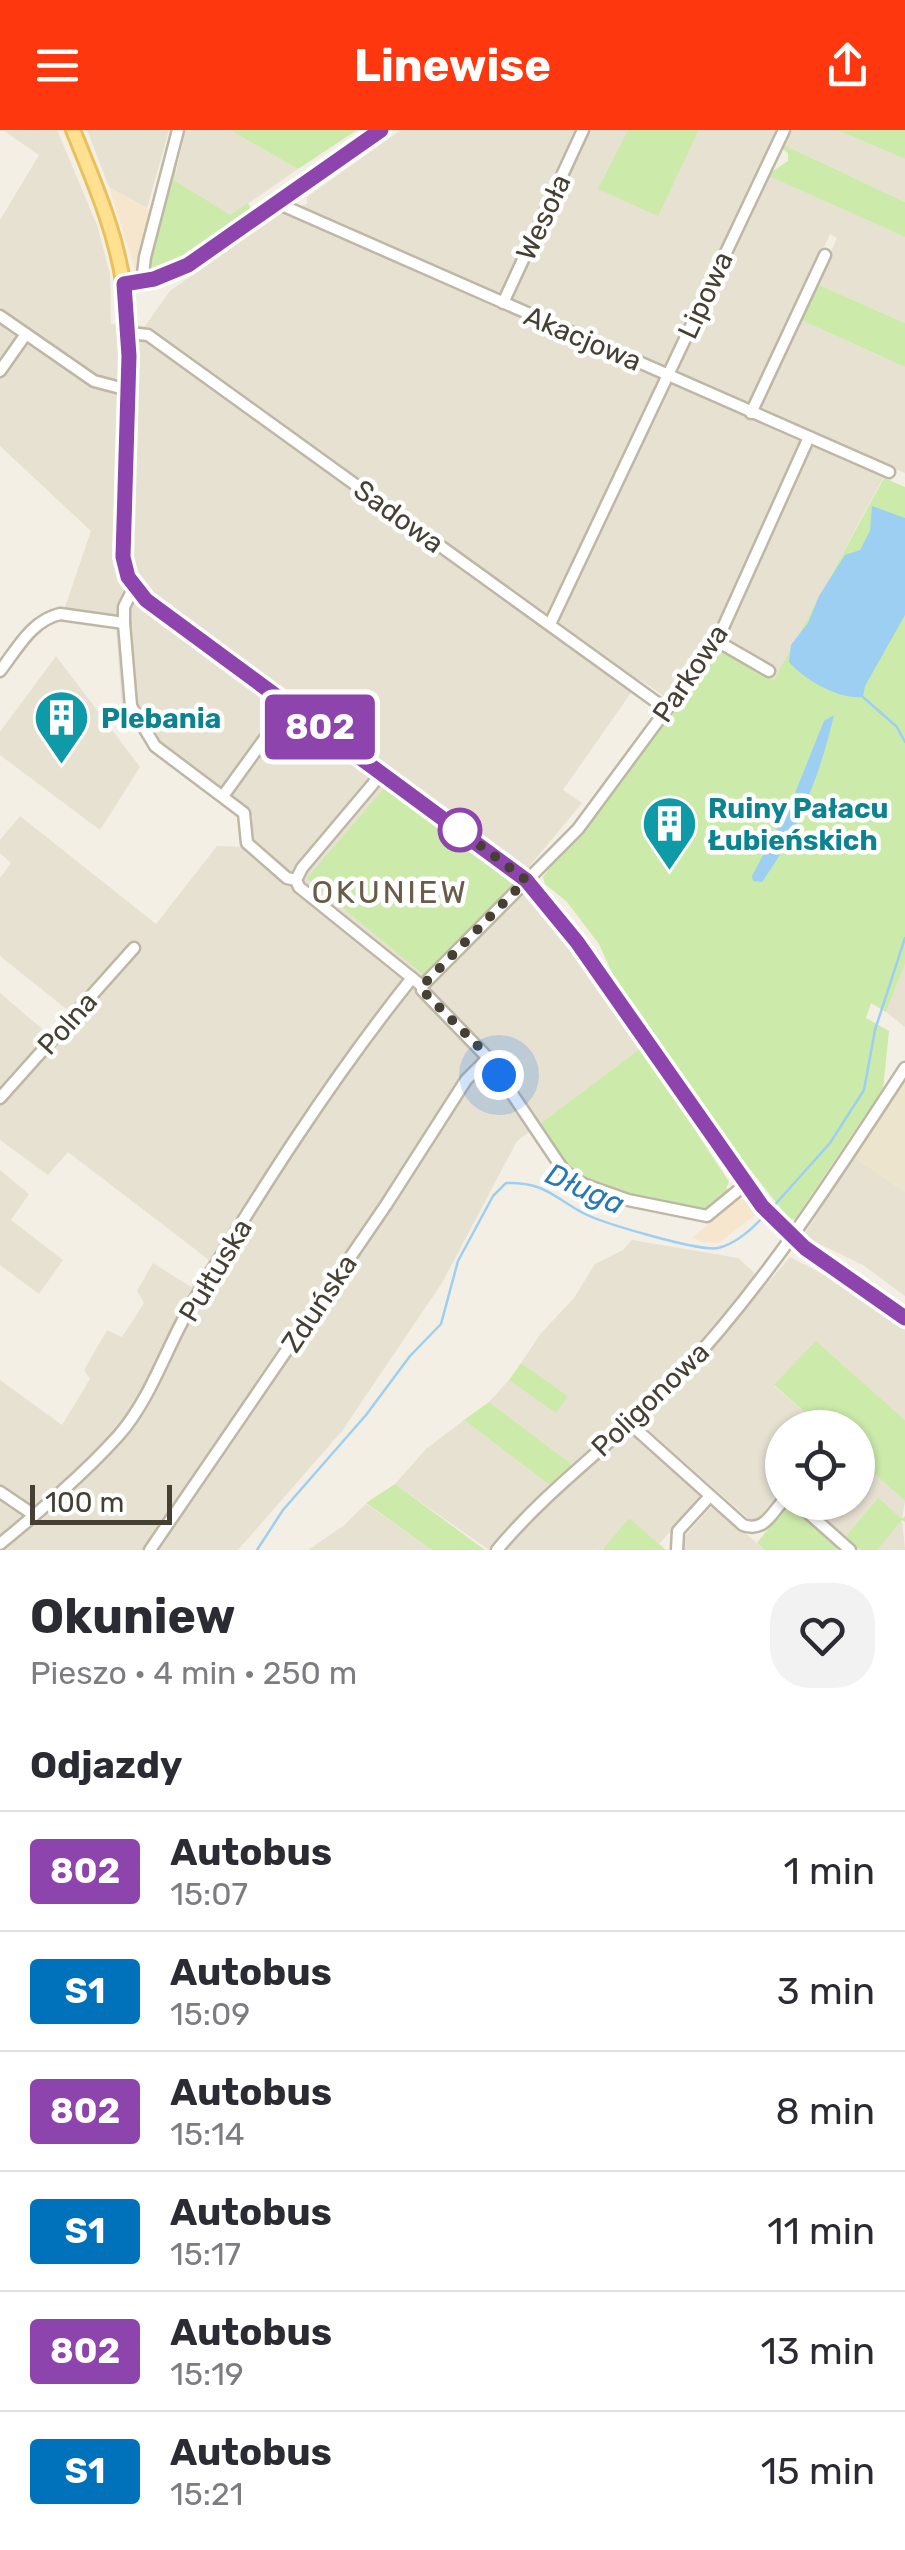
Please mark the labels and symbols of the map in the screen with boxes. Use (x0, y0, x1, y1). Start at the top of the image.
street label: Wesoła (509, 169, 578, 265)
street label: Lipowa (671, 246, 740, 344)
street label: Akacjowa (519, 299, 646, 378)
street label: Sadowa (347, 473, 450, 560)
street label: Parkowa (646, 618, 735, 728)
building icon: Plebania (32, 688, 92, 767)
line badge: 802 (262, 694, 378, 760)
place label: Plebania (101, 702, 221, 735)
place label: Ruiny Pałacu Łubieńskich (708, 792, 888, 857)
building icon: Ruiny Pałacu Łubieńskich (639, 794, 699, 873)
unlabelled marker (439, 809, 481, 851)
district label: OKUNIEW (312, 873, 468, 911)
street label: Polna (31, 985, 104, 1062)
your location (474, 1050, 524, 1100)
water label: Długa (540, 1156, 630, 1222)
street label: Pułtuska (172, 1213, 259, 1328)
street label: Zduńska (275, 1248, 364, 1358)
street label: Poligonowa (585, 1335, 716, 1463)
scale bar (30, 1480, 172, 1524)

